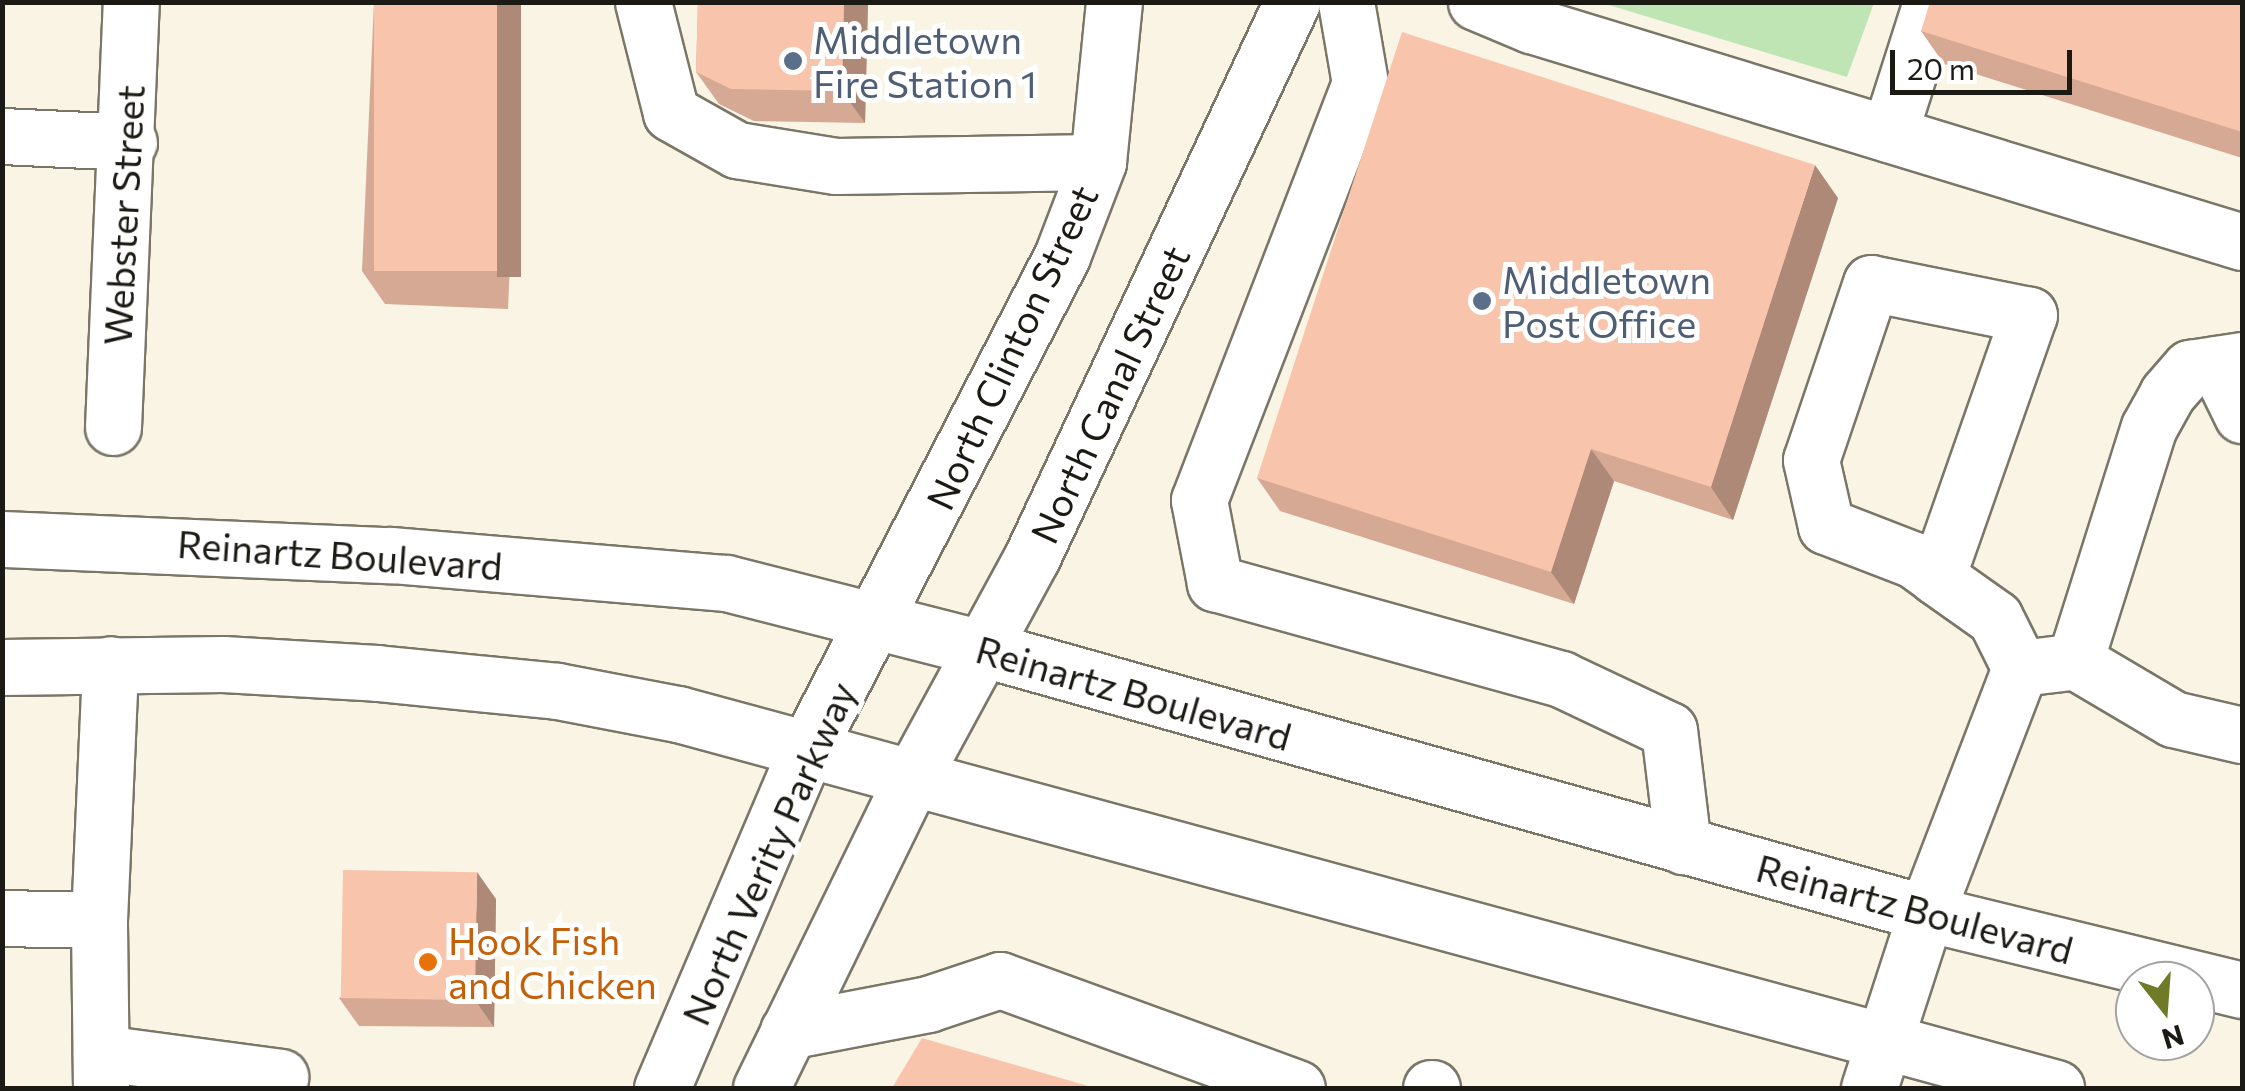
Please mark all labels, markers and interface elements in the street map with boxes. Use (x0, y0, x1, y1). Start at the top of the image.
place label: Middletown Fire Station 1 (813, 16, 1037, 105)
scale bar (1895, 30, 2078, 92)
text: 20 m (1907, 49, 1975, 86)
marker: Middletown Fire Station 1 (782, 50, 804, 72)
street label: Webster Street (93, 84, 153, 346)
street label: North Clinton Street (916, 177, 1106, 517)
street label: North Canal Street (1020, 238, 1198, 550)
place label: Middletown Post Office (1502, 256, 1711, 346)
marker: Middletown Post Office (1471, 290, 1493, 312)
street label: Reinartz Boulevard (176, 520, 504, 588)
street label: Reinartz Boulevard (971, 625, 1297, 759)
street label: North Verity Parkway (672, 674, 864, 1032)
street label: Reinartz Boulevard (1752, 844, 2078, 972)
place label: Hook Fish and Chicken (448, 917, 657, 1006)
marker: Hook Fish and Chicken (417, 951, 439, 973)
north arrow (2115, 961, 2215, 1061)
text: N (2158, 1018, 2188, 1057)

